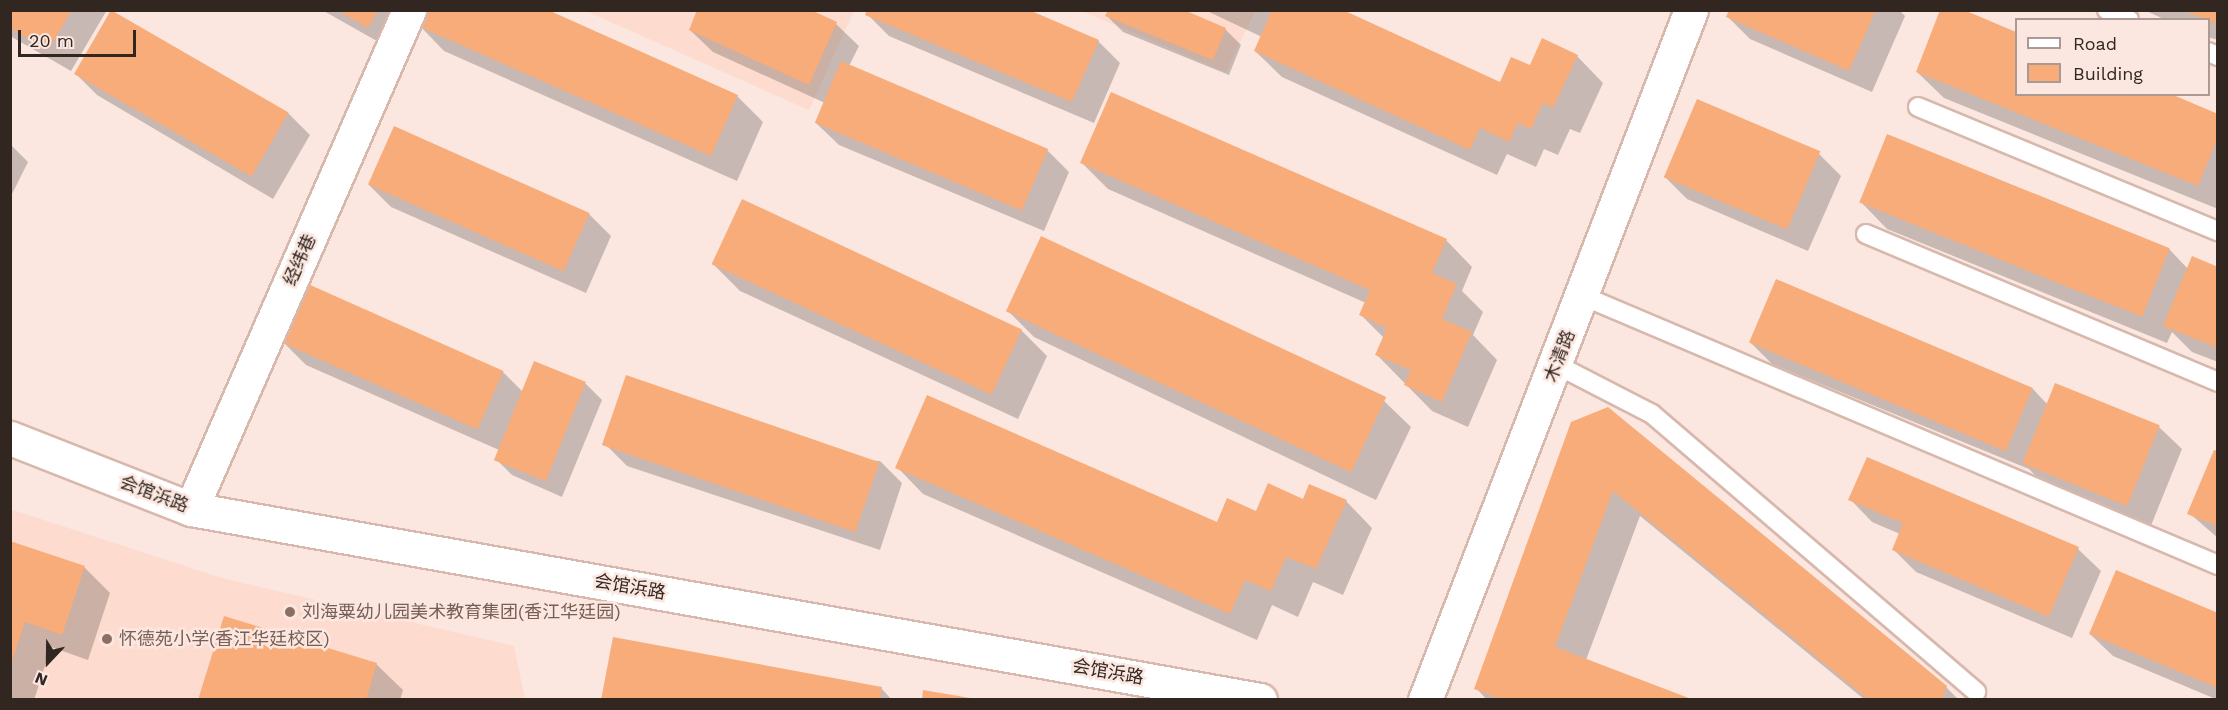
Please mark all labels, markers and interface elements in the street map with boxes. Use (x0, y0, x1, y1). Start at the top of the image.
scale bar (21, 18, 140, 56)
legend (2015, 18, 2210, 96)
text: 20 m (29, 30, 74, 51)
text: Road (2073, 33, 2117, 54)
text: Building (2073, 63, 2143, 84)
street label: 经纬巷 (279, 231, 321, 289)
street label: 木清路 (1540, 327, 1580, 385)
street label: 会馆浜路 (117, 471, 191, 517)
street label: 会馆浜路 (593, 570, 667, 604)
place label: 刘海粟幼儿园美术教育集团(香江华廷园) (302, 601, 621, 623)
marker: 刘海粟幼儿园美术教育集团(香江华廷园) (283, 605, 297, 619)
place label: 怀德苑小学(香江华廷校区) (119, 628, 330, 650)
north arrow (18, 632, 78, 692)
marker: 怀德苑小学(香江华廷校区) (100, 632, 114, 646)
street label: 会馆浜路 (1071, 655, 1145, 689)
text: N (32, 668, 50, 690)

